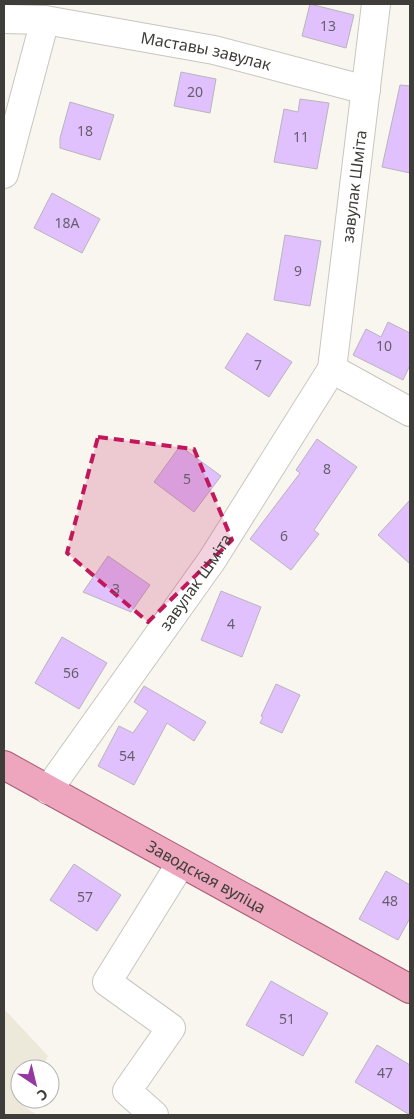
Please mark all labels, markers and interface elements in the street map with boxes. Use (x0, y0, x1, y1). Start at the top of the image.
house number: 13 (320, 16, 336, 35)
street label: Маставы завулак (139, 26, 274, 76)
house number: 20 (187, 82, 203, 101)
house number: 18 (77, 121, 93, 140)
house number: 11 (293, 127, 309, 146)
street label: завулак Шміта (336, 129, 372, 244)
house number: 18А (55, 213, 80, 232)
house number: 9 (294, 261, 302, 280)
house number: 10 (376, 336, 392, 355)
house number: 7 (254, 355, 262, 374)
house number: 8 (323, 459, 331, 478)
house number: 5 (183, 469, 191, 488)
house number: 6 (280, 526, 288, 545)
street label: завулак Шміта (154, 529, 237, 635)
house number: 3 (112, 579, 120, 598)
house number: 4 (227, 614, 235, 633)
house number: 56 (63, 663, 79, 682)
house number: 54 (119, 746, 135, 765)
street label: Заводская вуліца (143, 835, 270, 918)
house number: 57 (77, 887, 93, 906)
house number: 48 (382, 891, 398, 910)
house number: 51 (279, 1009, 295, 1028)
north arrow (10, 1059, 60, 1109)
house number: 47 (377, 1063, 393, 1082)
text: С (34, 1085, 52, 1105)

